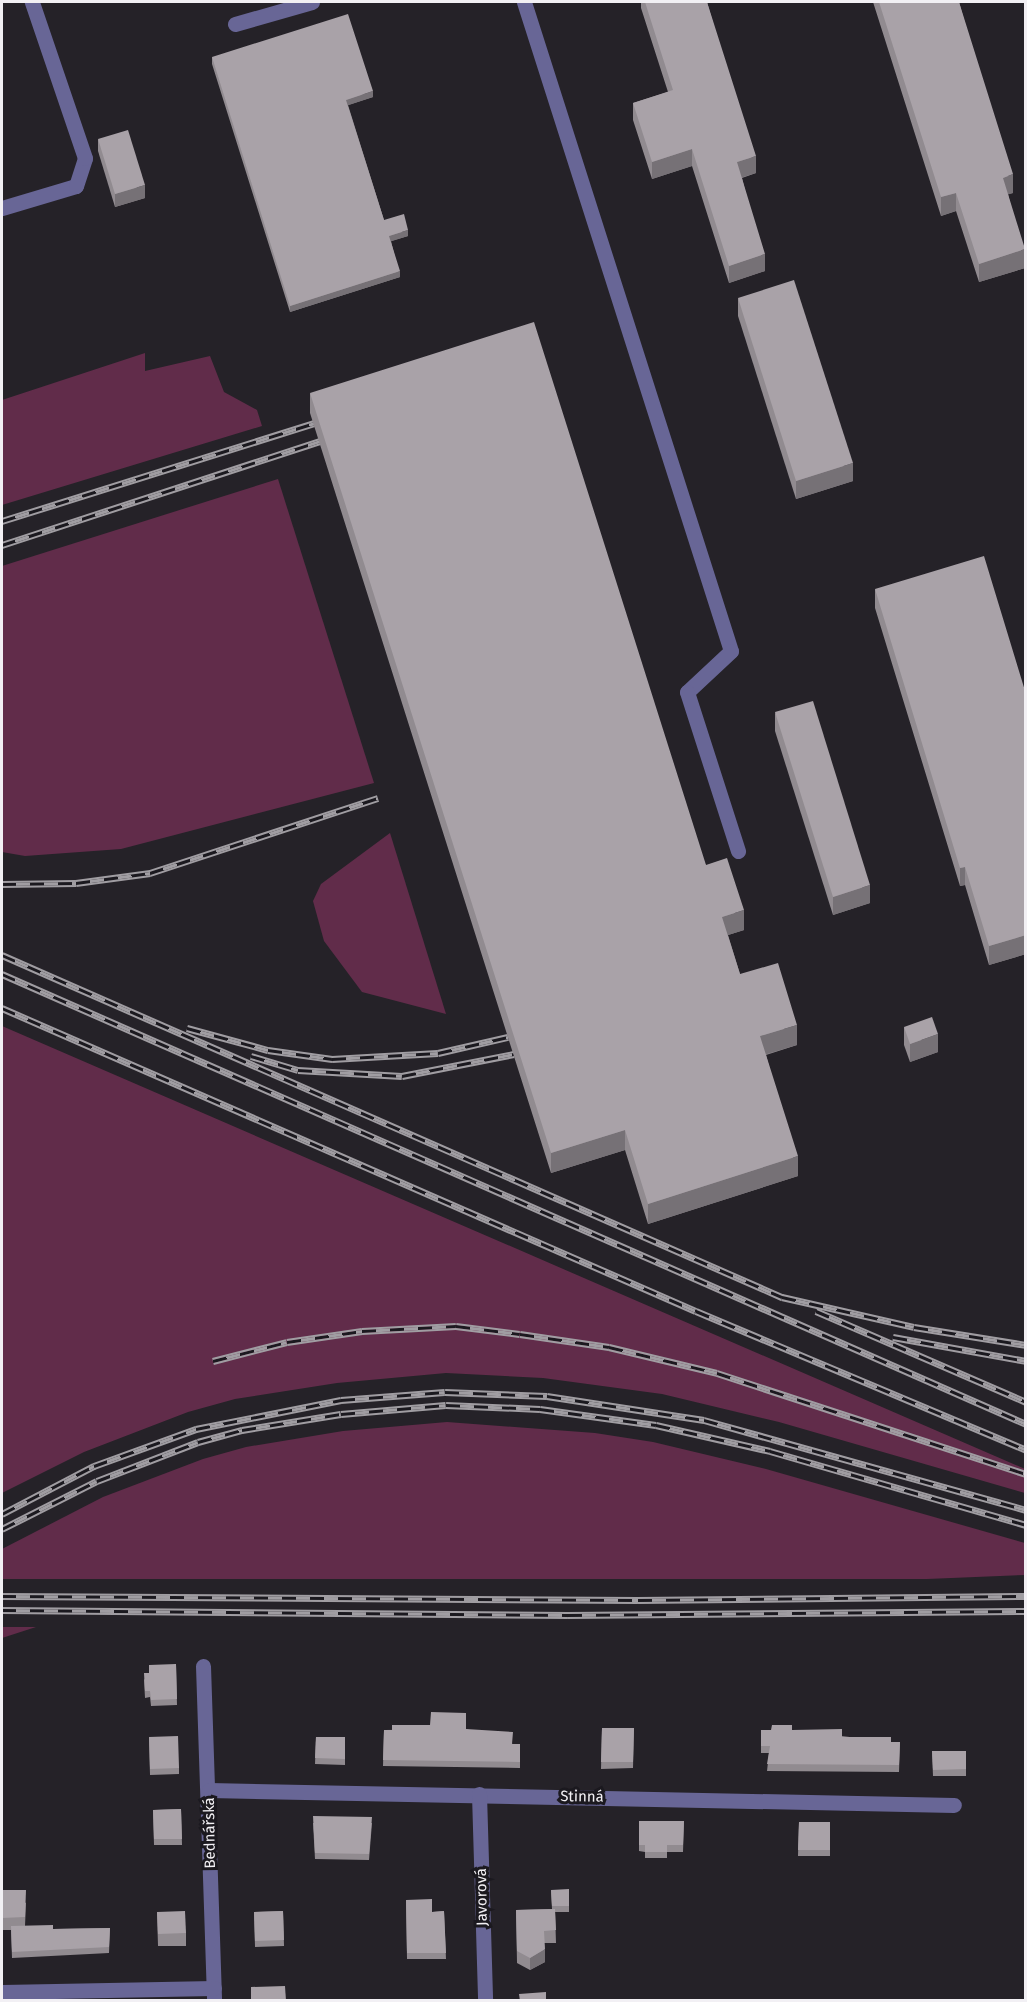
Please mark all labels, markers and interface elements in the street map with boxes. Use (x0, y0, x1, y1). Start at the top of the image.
street label: Stinná (560, 1788, 604, 1806)
street label: Bednářská (200, 1797, 220, 1869)
street label: Javorová (472, 1868, 492, 1926)

